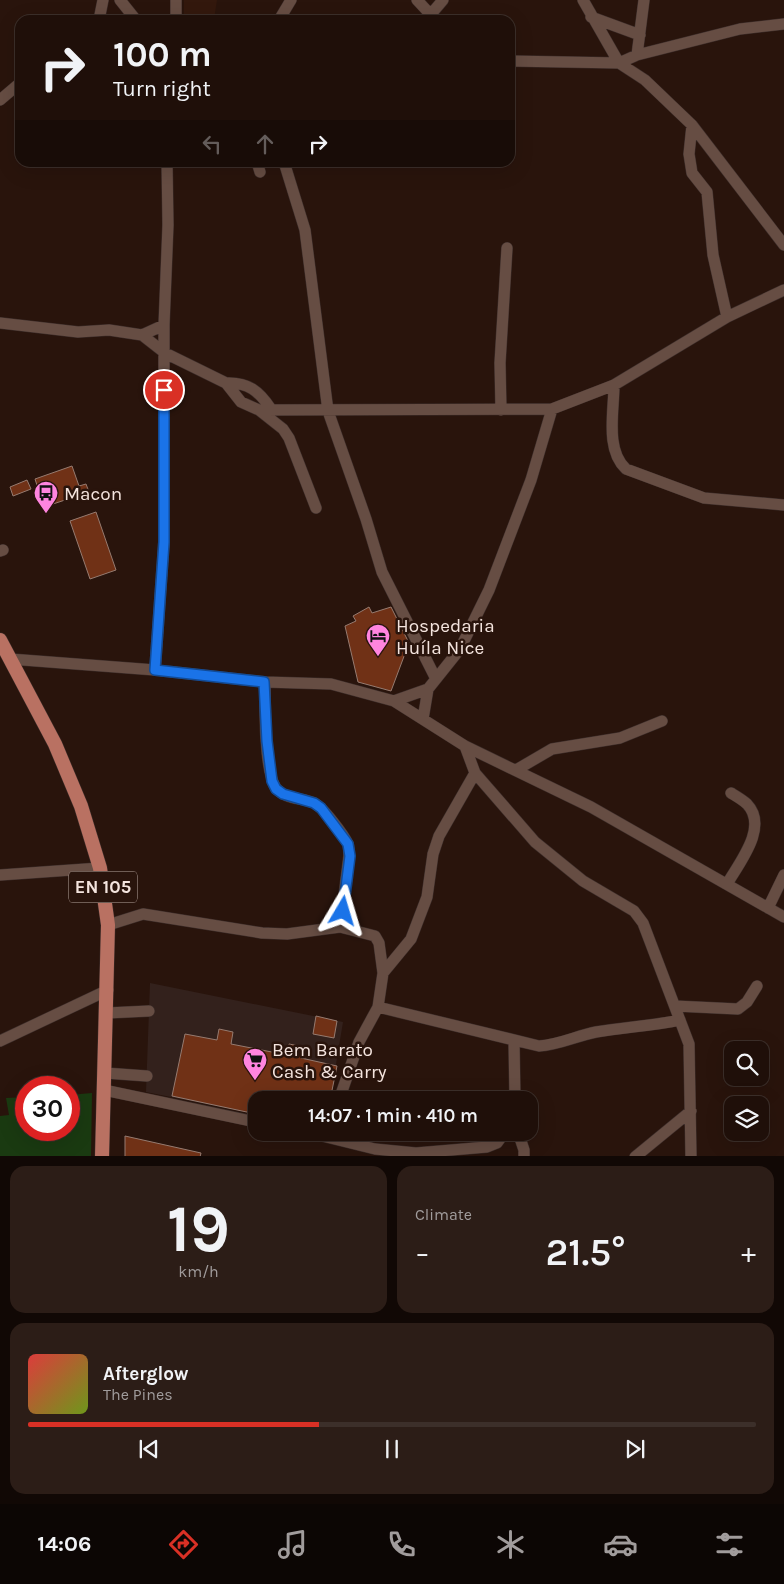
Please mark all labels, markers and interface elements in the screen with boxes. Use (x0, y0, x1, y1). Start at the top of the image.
text: 100 m (113, 34, 212, 75)
icon: right (30, 35, 95, 100)
text: Turn right (113, 76, 211, 102)
icon: left (198, 130, 226, 158)
icon: ahead (251, 130, 279, 158)
icon: right (304, 130, 332, 158)
pin (143, 369, 185, 411)
icon: arrive (150, 376, 178, 404)
bus stop icon: Macon (33, 480, 59, 514)
place label: Macon (64, 483, 122, 505)
place label: Hospedaria Huíla Nice (396, 615, 495, 659)
hotel icon: Hospedaria Huíla Nice (365, 623, 391, 657)
road number: EN 105 (69, 872, 137, 902)
position arrow (316, 884, 368, 936)
place label: Bem Barato Cash & Carry (272, 1039, 387, 1083)
map controls (724, 1041, 769, 1141)
button: search (724, 1041, 769, 1086)
supermarket icon: Bem Barato Cash & Carry (242, 1047, 268, 1081)
speed limit sign: 30 (15, 1076, 80, 1141)
button: layers (724, 1096, 769, 1141)
text: 14:07 · 1 min · 410 m (308, 1105, 478, 1127)
text: 19 (167, 1191, 230, 1267)
text: Climate (415, 1205, 472, 1224)
text: 21.5° (546, 1230, 625, 1275)
text: − (415, 1236, 430, 1269)
text: + (741, 1236, 756, 1269)
text: km/h (178, 1262, 219, 1281)
text: Afterglow (103, 1363, 189, 1385)
text: The Pines (103, 1385, 173, 1404)
icon: previous (135, 1435, 163, 1463)
icon: pause (378, 1435, 406, 1463)
icon: next (621, 1435, 649, 1463)
icon: directions (166, 1527, 201, 1562)
icon: music (275, 1527, 310, 1562)
icon: phone (384, 1527, 419, 1562)
icon: climate (493, 1527, 528, 1562)
icon: car (603, 1527, 638, 1562)
icon: filters (712, 1527, 747, 1562)
text: 14:06 (37, 1531, 91, 1557)

